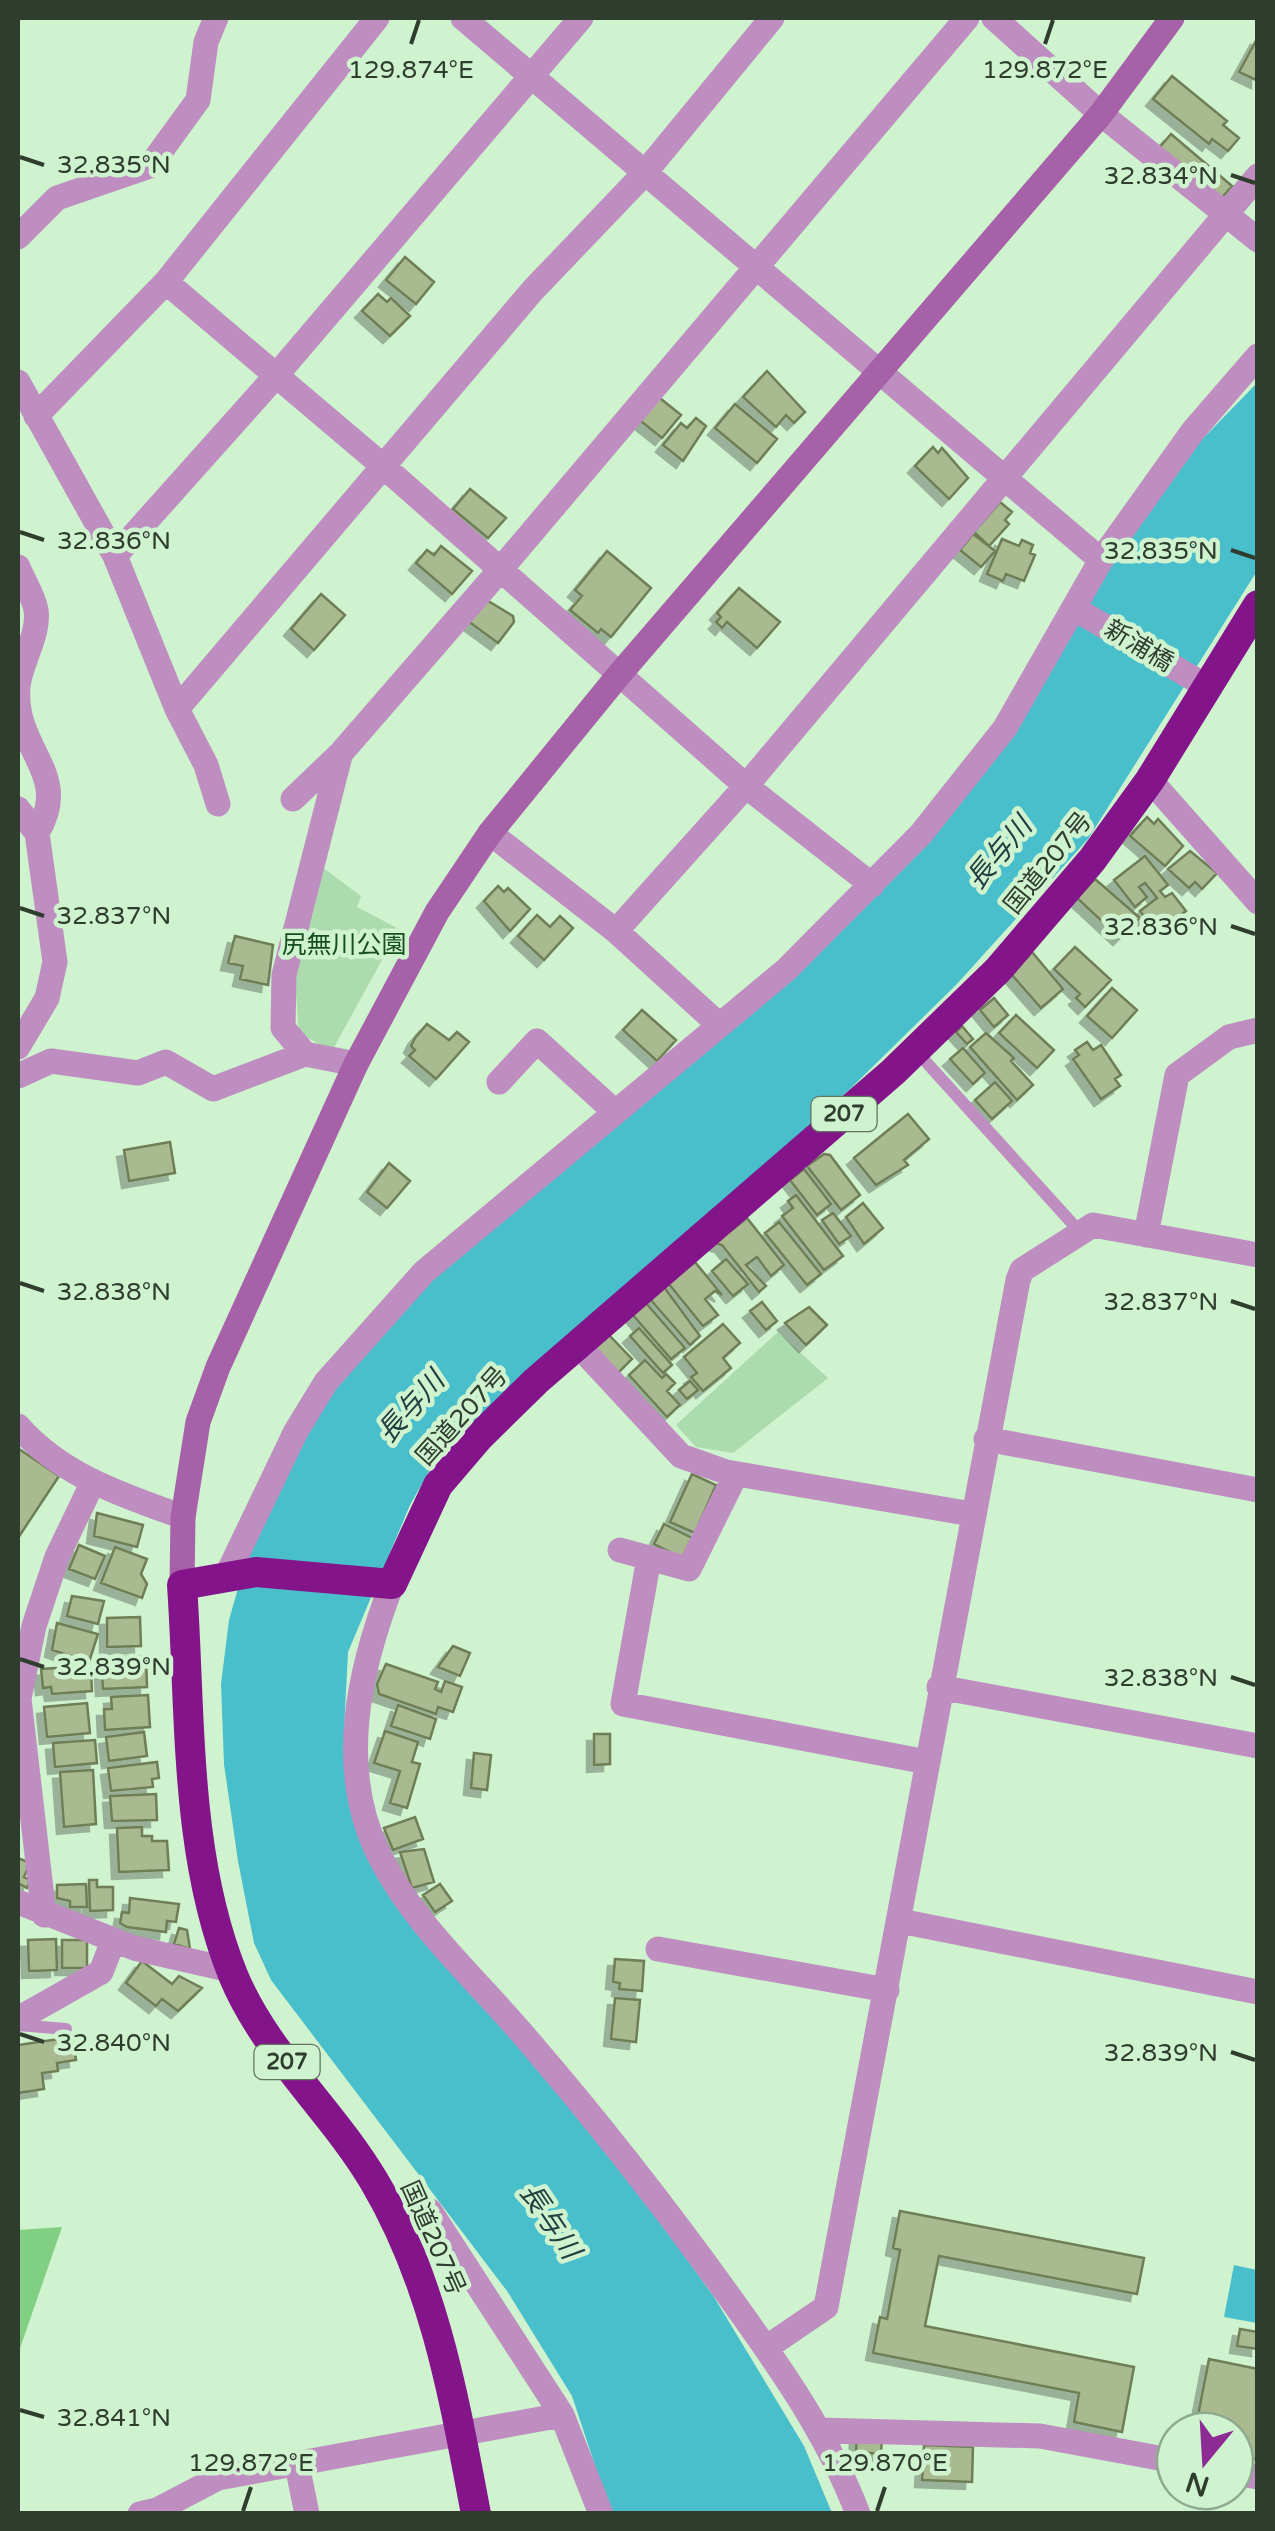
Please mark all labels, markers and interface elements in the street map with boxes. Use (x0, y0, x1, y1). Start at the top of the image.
text: 129.874°E (348, 55, 474, 85)
text: 129.872°E (982, 55, 1108, 85)
text: 32.835°N (57, 150, 171, 180)
text: 32.834°N (1104, 161, 1218, 191)
text: 32.836°N (57, 526, 171, 556)
text: 32.835°N (1104, 536, 1218, 566)
street label: 新浦橋 (1099, 614, 1179, 678)
street label: 国道207号 (998, 806, 1098, 920)
water label: 長与川 (959, 808, 1041, 896)
text: 32.837°N (57, 901, 171, 931)
text: 32.836°N (1104, 912, 1218, 942)
park label: 尻無川公園 (281, 930, 407, 960)
road number: 207 (812, 1097, 876, 1131)
text: 32.838°N (57, 1277, 171, 1307)
text: 32.837°N (1104, 1287, 1218, 1317)
street label: 国道207号 (410, 1361, 514, 1471)
water label: 長与川 (370, 1362, 454, 1450)
text: 32.839°N (57, 1652, 171, 1682)
text: 32.838°N (1104, 1663, 1218, 1693)
text: 32.840°N (57, 2028, 171, 2058)
text: 32.839°N (1104, 2038, 1218, 2068)
road number: 207 (254, 2045, 320, 2079)
street label: 国道207号 (394, 2176, 472, 2300)
water label: 長与川 (512, 2177, 589, 2268)
text: 32.841°N (57, 2403, 171, 2433)
north arrow (1155, 2411, 1255, 2511)
text: 129.872°E (188, 2448, 314, 2478)
text: 129.870°E (822, 2448, 948, 2478)
text: N (1182, 2464, 1214, 2503)

